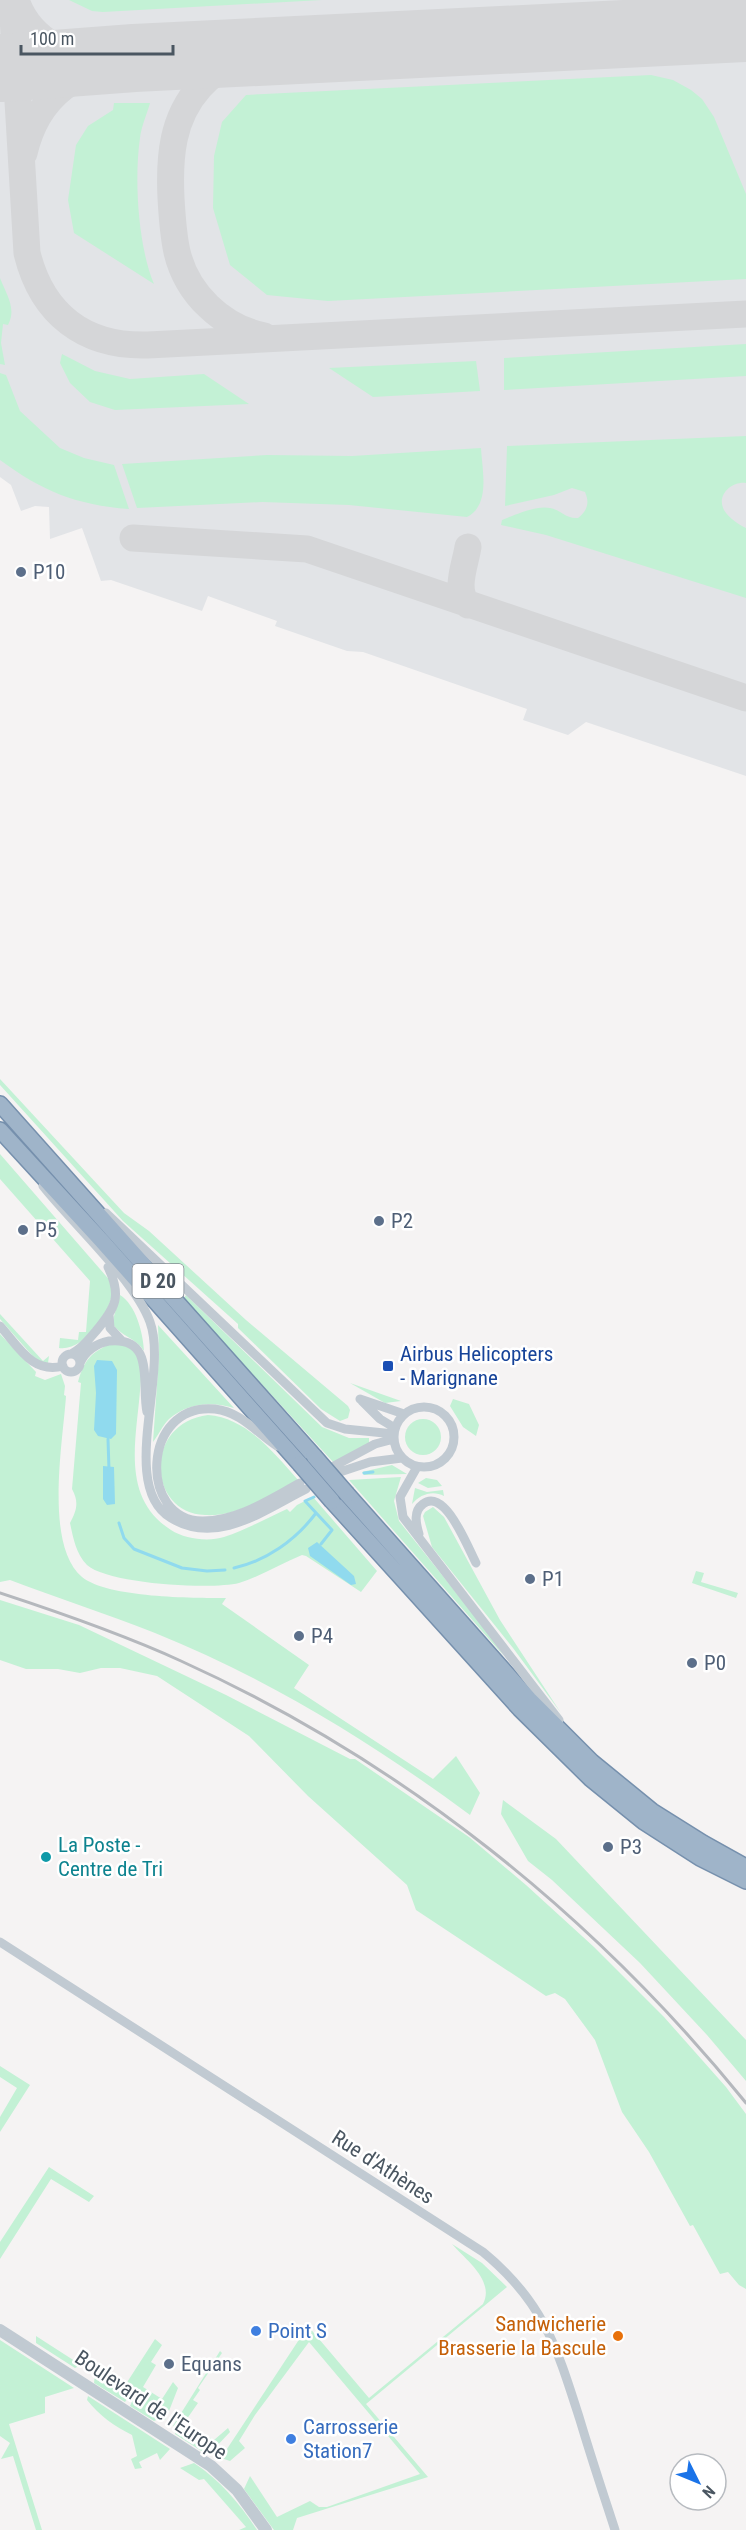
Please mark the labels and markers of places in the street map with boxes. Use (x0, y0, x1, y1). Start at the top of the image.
place label: P10 (33, 560, 65, 584)
marker: P10 (14, 565, 28, 579)
place label: P2 (391, 1209, 413, 1233)
marker: P2 (372, 1214, 386, 1228)
place label: P5 (35, 1218, 57, 1242)
marker: P5 (16, 1223, 30, 1237)
place label: Airbus Helicopters - Marignane (400, 1342, 553, 1390)
marker: Airbus Helicopters - Marignane (381, 1359, 395, 1373)
place label: P1 (542, 1567, 564, 1591)
marker: P1 (523, 1572, 537, 1586)
place label: P4 (311, 1624, 333, 1648)
marker: P4 (292, 1629, 306, 1643)
place label: P0 (704, 1651, 726, 1675)
marker: P0 (685, 1656, 699, 1670)
place label: La Poste - Centre de Tri (58, 1833, 163, 1881)
place label: P3 (620, 1835, 642, 1859)
marker: P3 (601, 1840, 615, 1854)
marker: La Poste - Centre de Tri (39, 1850, 53, 1864)
place label: Sandwicherie Brasserie la Bascule (438, 2312, 606, 2360)
place label: Point S (268, 2319, 327, 2343)
marker: Point S (249, 2324, 263, 2338)
marker: Sandwicherie Brasserie la Bascule (611, 2329, 625, 2343)
place label: Equans (181, 2352, 242, 2376)
marker: Equans (162, 2357, 176, 2371)
place label: Carrosserie Station7 (303, 2415, 398, 2463)
marker: Carrosserie Station7 (284, 2432, 298, 2446)

